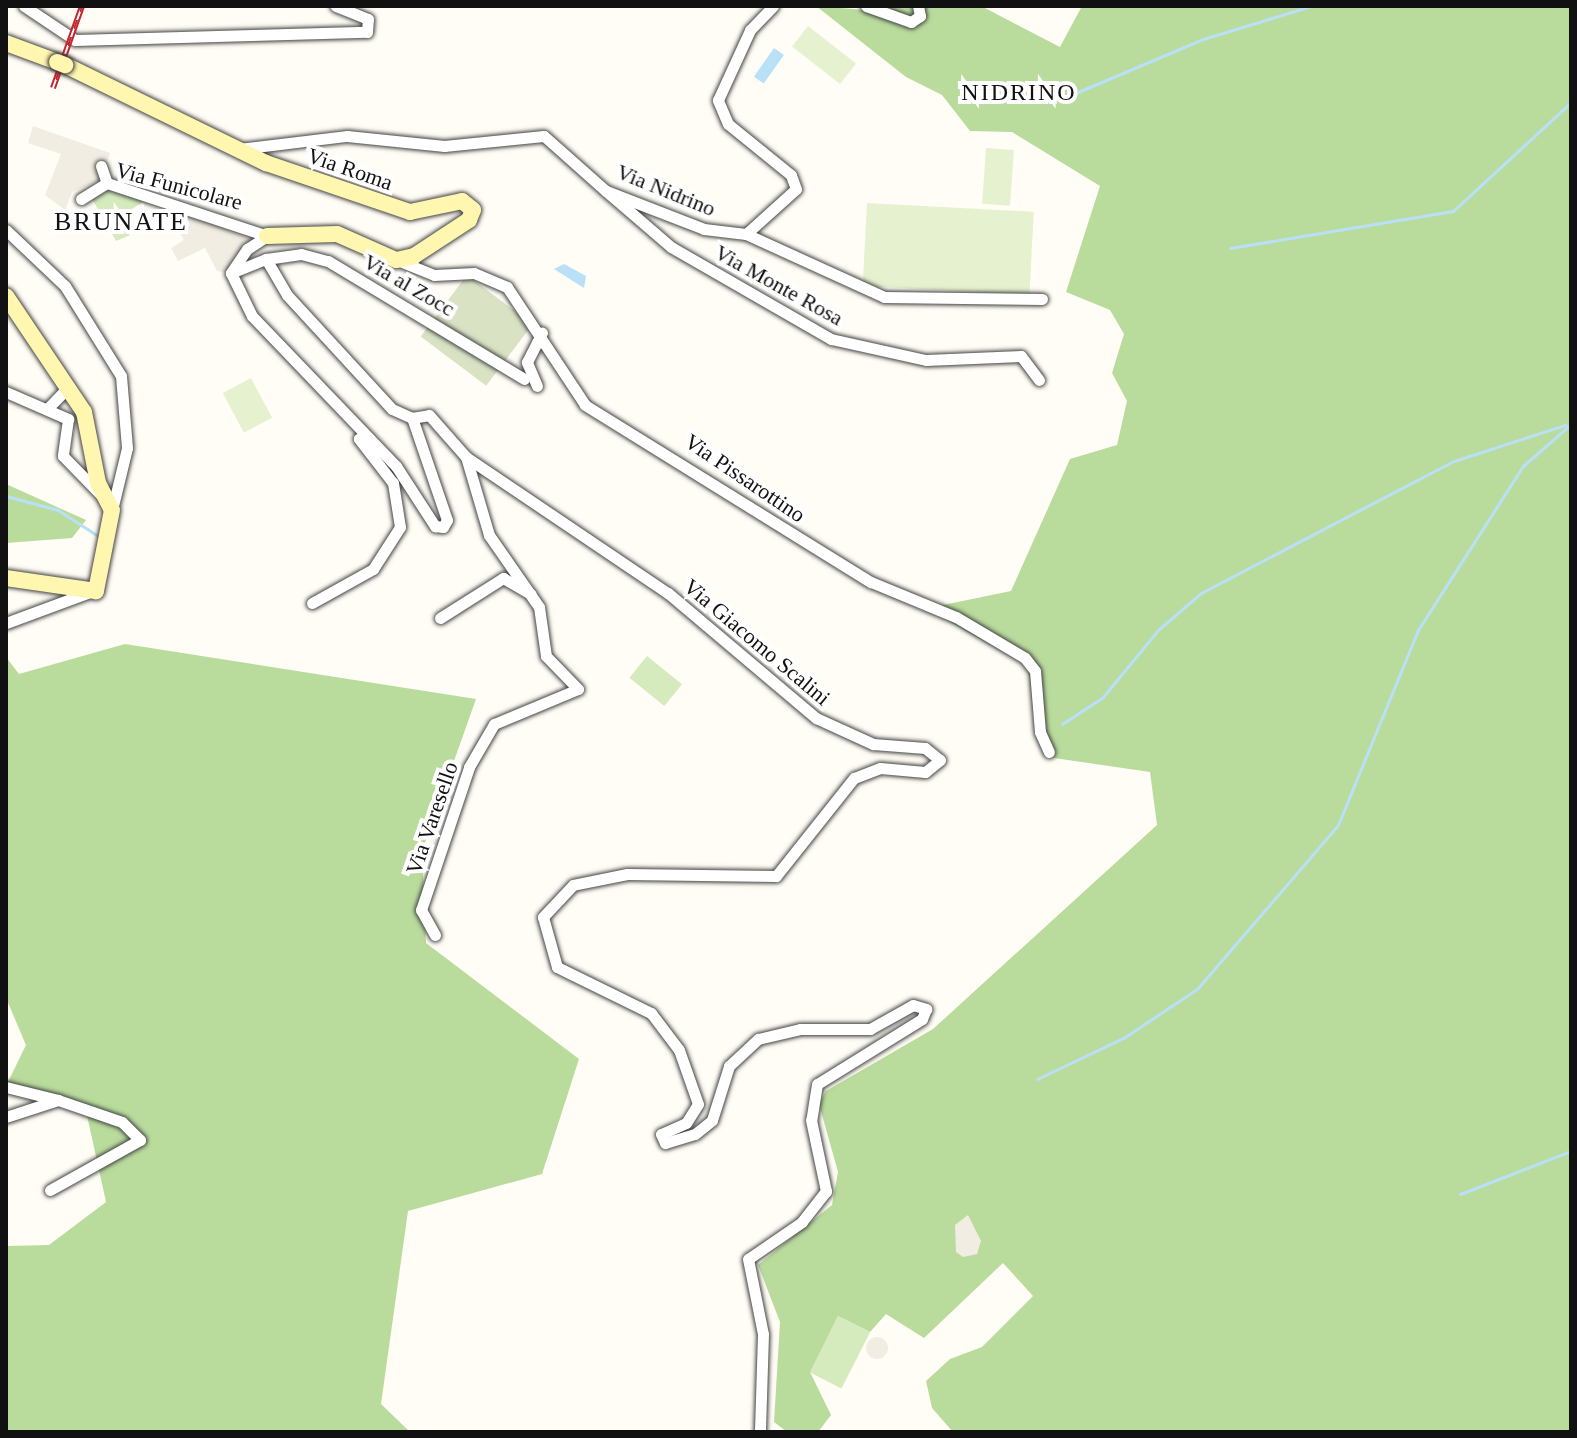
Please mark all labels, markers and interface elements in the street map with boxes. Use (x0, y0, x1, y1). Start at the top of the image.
district label: NIDRINO (961, 79, 1077, 107)
street label: Via Roma (304, 142, 396, 196)
street label: Via Funicolare (113, 156, 245, 216)
street label: Via Nidrino (613, 158, 719, 222)
district label: BRUNATE (54, 206, 188, 238)
street label: Via Monte Rosa (710, 239, 848, 331)
street label: Via al Zocc (359, 248, 459, 322)
street label: Via Pissarottino (680, 428, 810, 528)
street label: Via Giacomo Scalini (678, 573, 836, 711)
street label: Via Varesello (400, 758, 464, 878)

